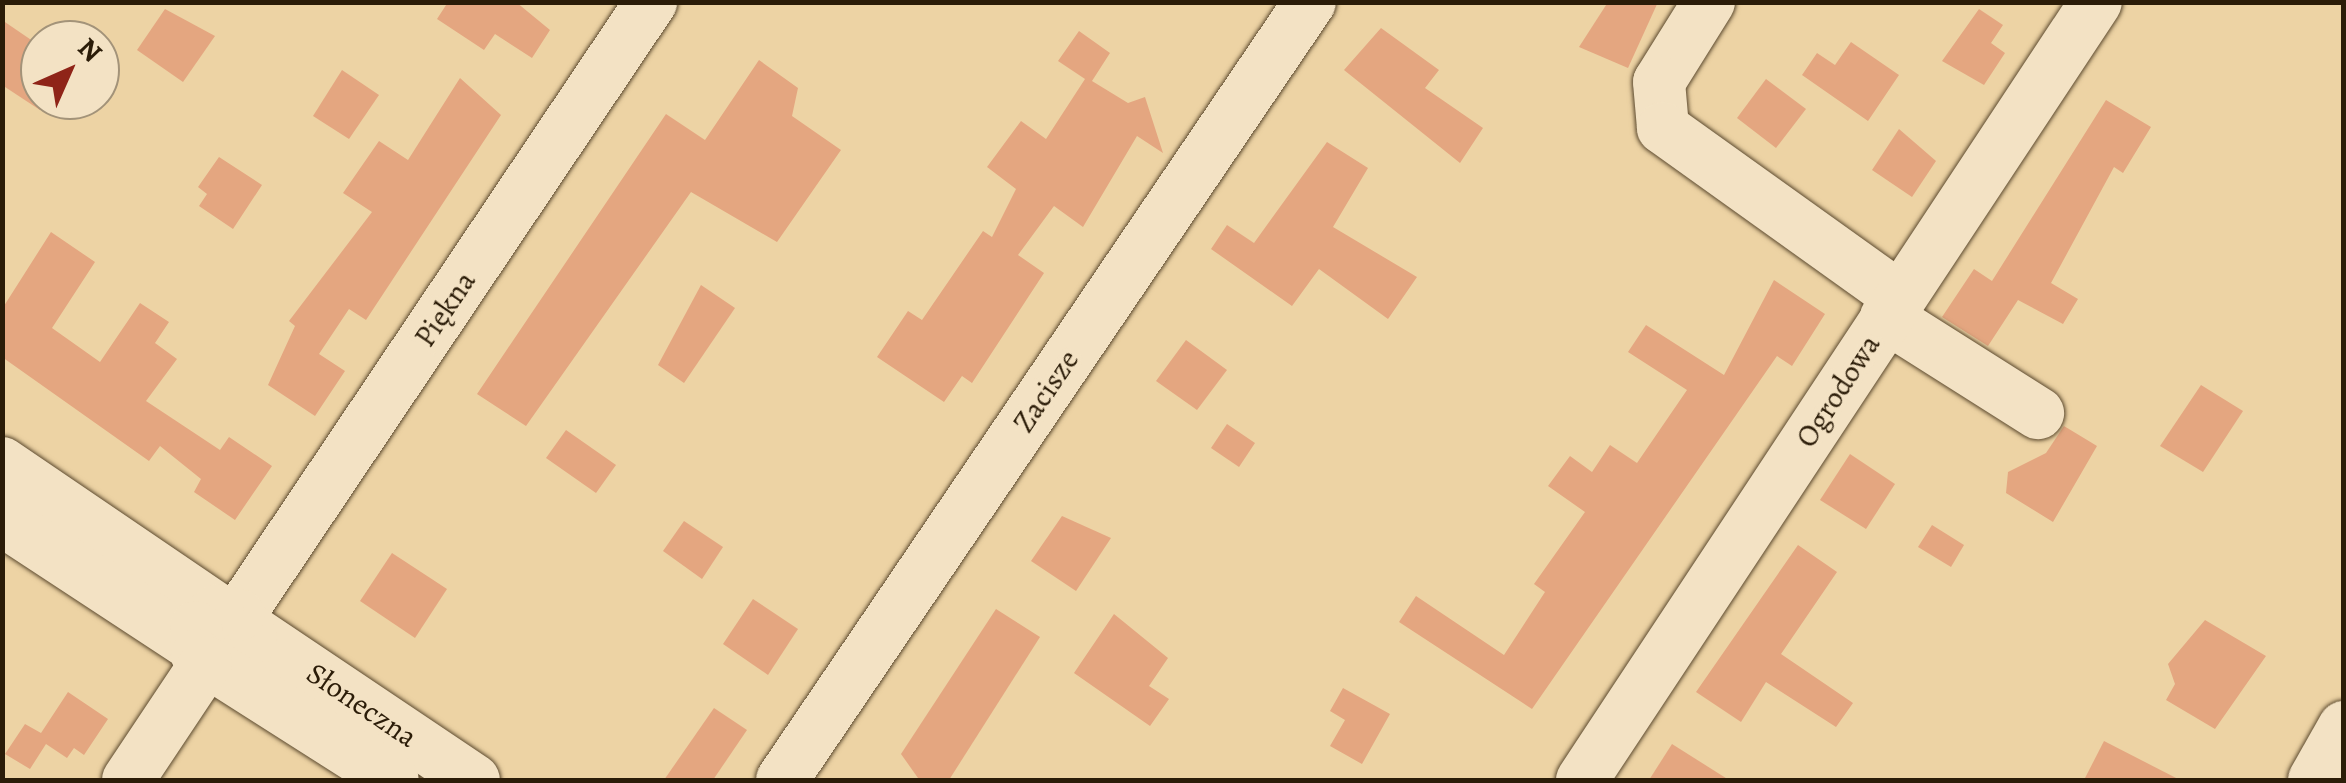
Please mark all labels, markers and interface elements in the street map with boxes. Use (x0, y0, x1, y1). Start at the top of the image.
north arrow (20, 20, 120, 120)
text: N (69, 30, 110, 71)
street label: Piękna (407, 264, 483, 354)
street label: Ogrodowa (1788, 328, 1888, 454)
street label: Zacisze (1005, 343, 1087, 439)
street label: Słoneczna (300, 655, 424, 755)

